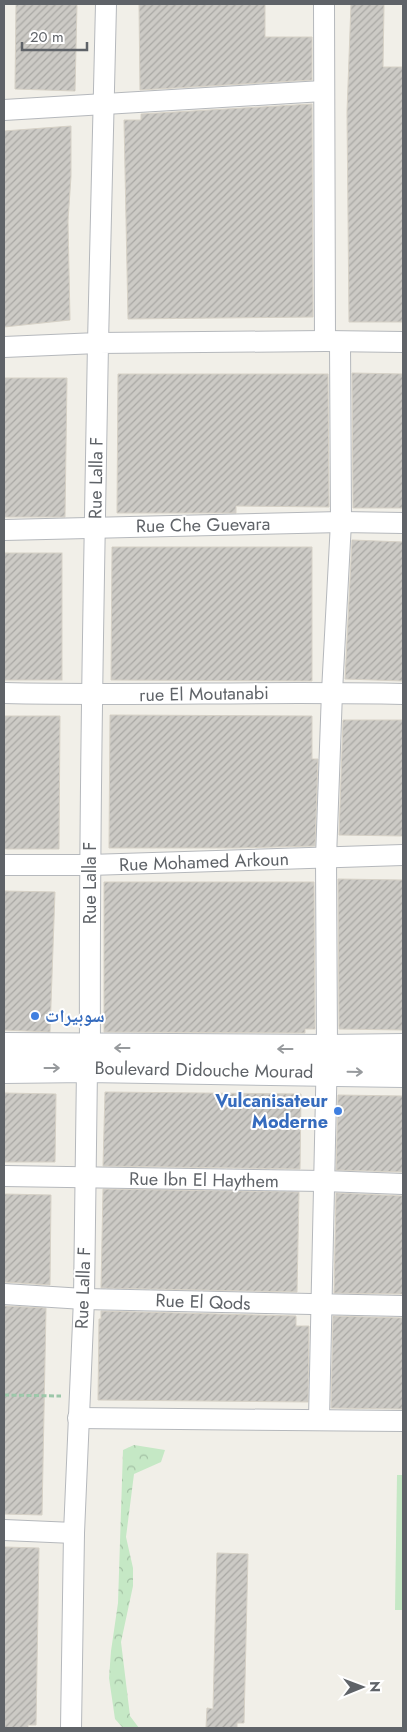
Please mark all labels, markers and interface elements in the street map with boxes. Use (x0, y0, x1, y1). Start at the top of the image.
scale bar (22, 20, 88, 52)
text: 20 m (30, 26, 64, 48)
street label: Rue Lalla F (82, 437, 110, 519)
street label: Rue Che Guevara (136, 511, 270, 539)
street label: rue El Moutanabi (139, 680, 269, 708)
street label: Rue Lalla F (77, 842, 103, 924)
street label: Rue Mohamed Arkoun (119, 846, 289, 878)
place label: سوبيرات (45, 1003, 105, 1029)
marker: سوبيرات (29, 1010, 41, 1022)
one-way arrow (114, 1043, 130, 1053)
one-way arrow (277, 1044, 293, 1054)
street label: Boulevard Didouche Mourad (94, 1055, 314, 1085)
one-way arrow (44, 1063, 60, 1073)
one-way arrow (346, 1067, 363, 1077)
place label: Vulcanisateur Moderne (214, 1088, 329, 1135)
marker: Vulcanisateur Moderne (332, 1105, 344, 1117)
street label: Rue Ibn El Haythem (129, 1166, 279, 1194)
street label: Rue Lalla F (69, 1246, 97, 1330)
street label: Rue El Qods (155, 1287, 251, 1317)
north arrow (337, 1662, 387, 1712)
text: N (365, 1681, 385, 1693)

